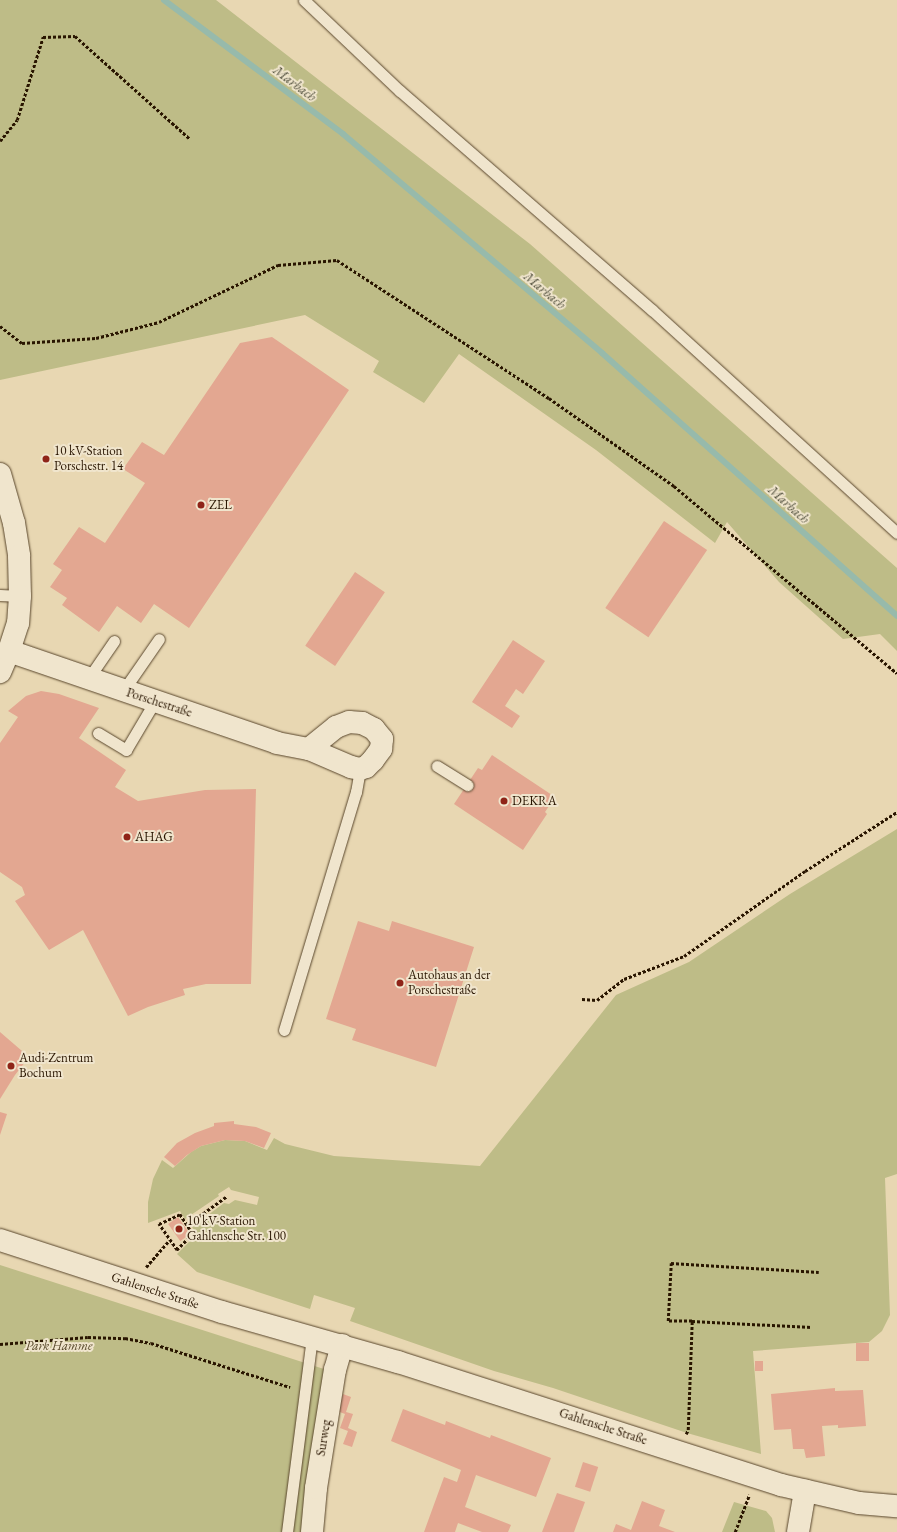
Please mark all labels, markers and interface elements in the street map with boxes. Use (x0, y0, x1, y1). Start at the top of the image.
water label: Marbach (270, 61, 320, 105)
water label: Marbach (521, 268, 569, 312)
place label: 10 kV-Station Porschestr. 14 (54, 444, 123, 475)
marker: 10 kV-Station Porschestr. 14 (41, 454, 51, 464)
water label: Marbach (765, 481, 813, 527)
place label: ZEL (209, 497, 232, 513)
marker: ZEL (196, 500, 206, 510)
street label: Porschestraße (124, 685, 194, 721)
place label: DEKRA (512, 793, 557, 809)
marker: DEKRA (499, 796, 509, 806)
place label: AHAG (135, 829, 173, 845)
marker: AHAG (122, 832, 132, 842)
place label: Autohaus an der Porschestraße (408, 968, 490, 999)
marker: Autohaus an der Porschestraße (395, 978, 405, 988)
place label: Audi-Zentrum Bochum (19, 1051, 93, 1082)
marker: Audi-Zentrum Bochum (6, 1061, 16, 1071)
place label: 10 kV-Station Gahlensche Str. 100 (187, 1214, 286, 1245)
marker: 10 kV-Station Gahlensche Str. 100 (174, 1224, 184, 1234)
street label: Gahlensche Straße (109, 1269, 201, 1313)
park label: Park Hamme (26, 1338, 92, 1354)
street label: Gahlensche Straße (557, 1405, 649, 1449)
street label: Surweg (313, 1419, 335, 1457)

